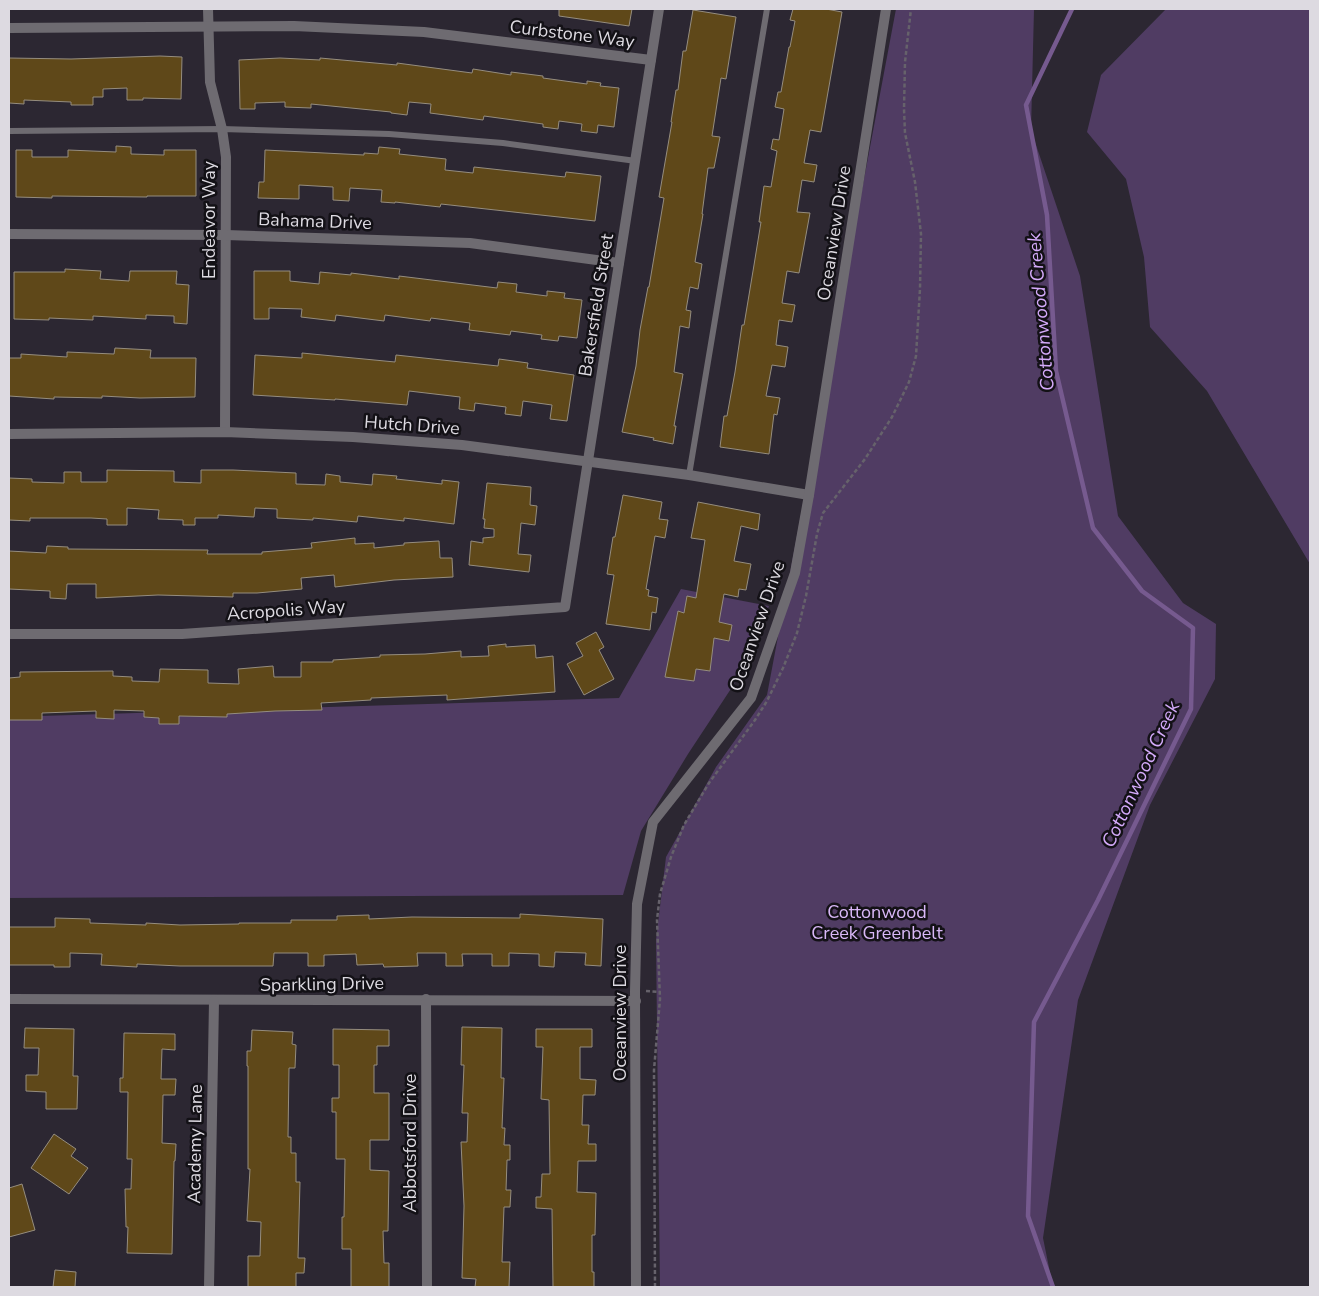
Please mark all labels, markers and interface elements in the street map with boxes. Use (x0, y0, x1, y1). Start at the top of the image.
street label: Curbstone Way (508, 14, 637, 54)
street label: Endeavor Way (197, 160, 221, 279)
street label: Oceanview Drive (811, 164, 857, 302)
street label: Bahama Drive (258, 207, 372, 235)
street label: Bakersfield Street (573, 231, 619, 378)
water label: Cottonwood Creek (1021, 231, 1061, 392)
street label: Hutch Drive (363, 410, 461, 440)
street label: Oceanview Drive (723, 558, 791, 694)
street label: Acropolis Way (226, 594, 347, 626)
water label: Cottonwood Creek (1096, 696, 1186, 852)
park label: Cottonwood Creek Greenbelt (811, 900, 943, 945)
street label: Oceanview Drive (608, 945, 632, 1081)
street label: Sparkling Drive (260, 971, 384, 997)
street label: Abbotsford Drive (398, 1074, 422, 1212)
street label: Academy Lane (182, 1084, 208, 1204)

